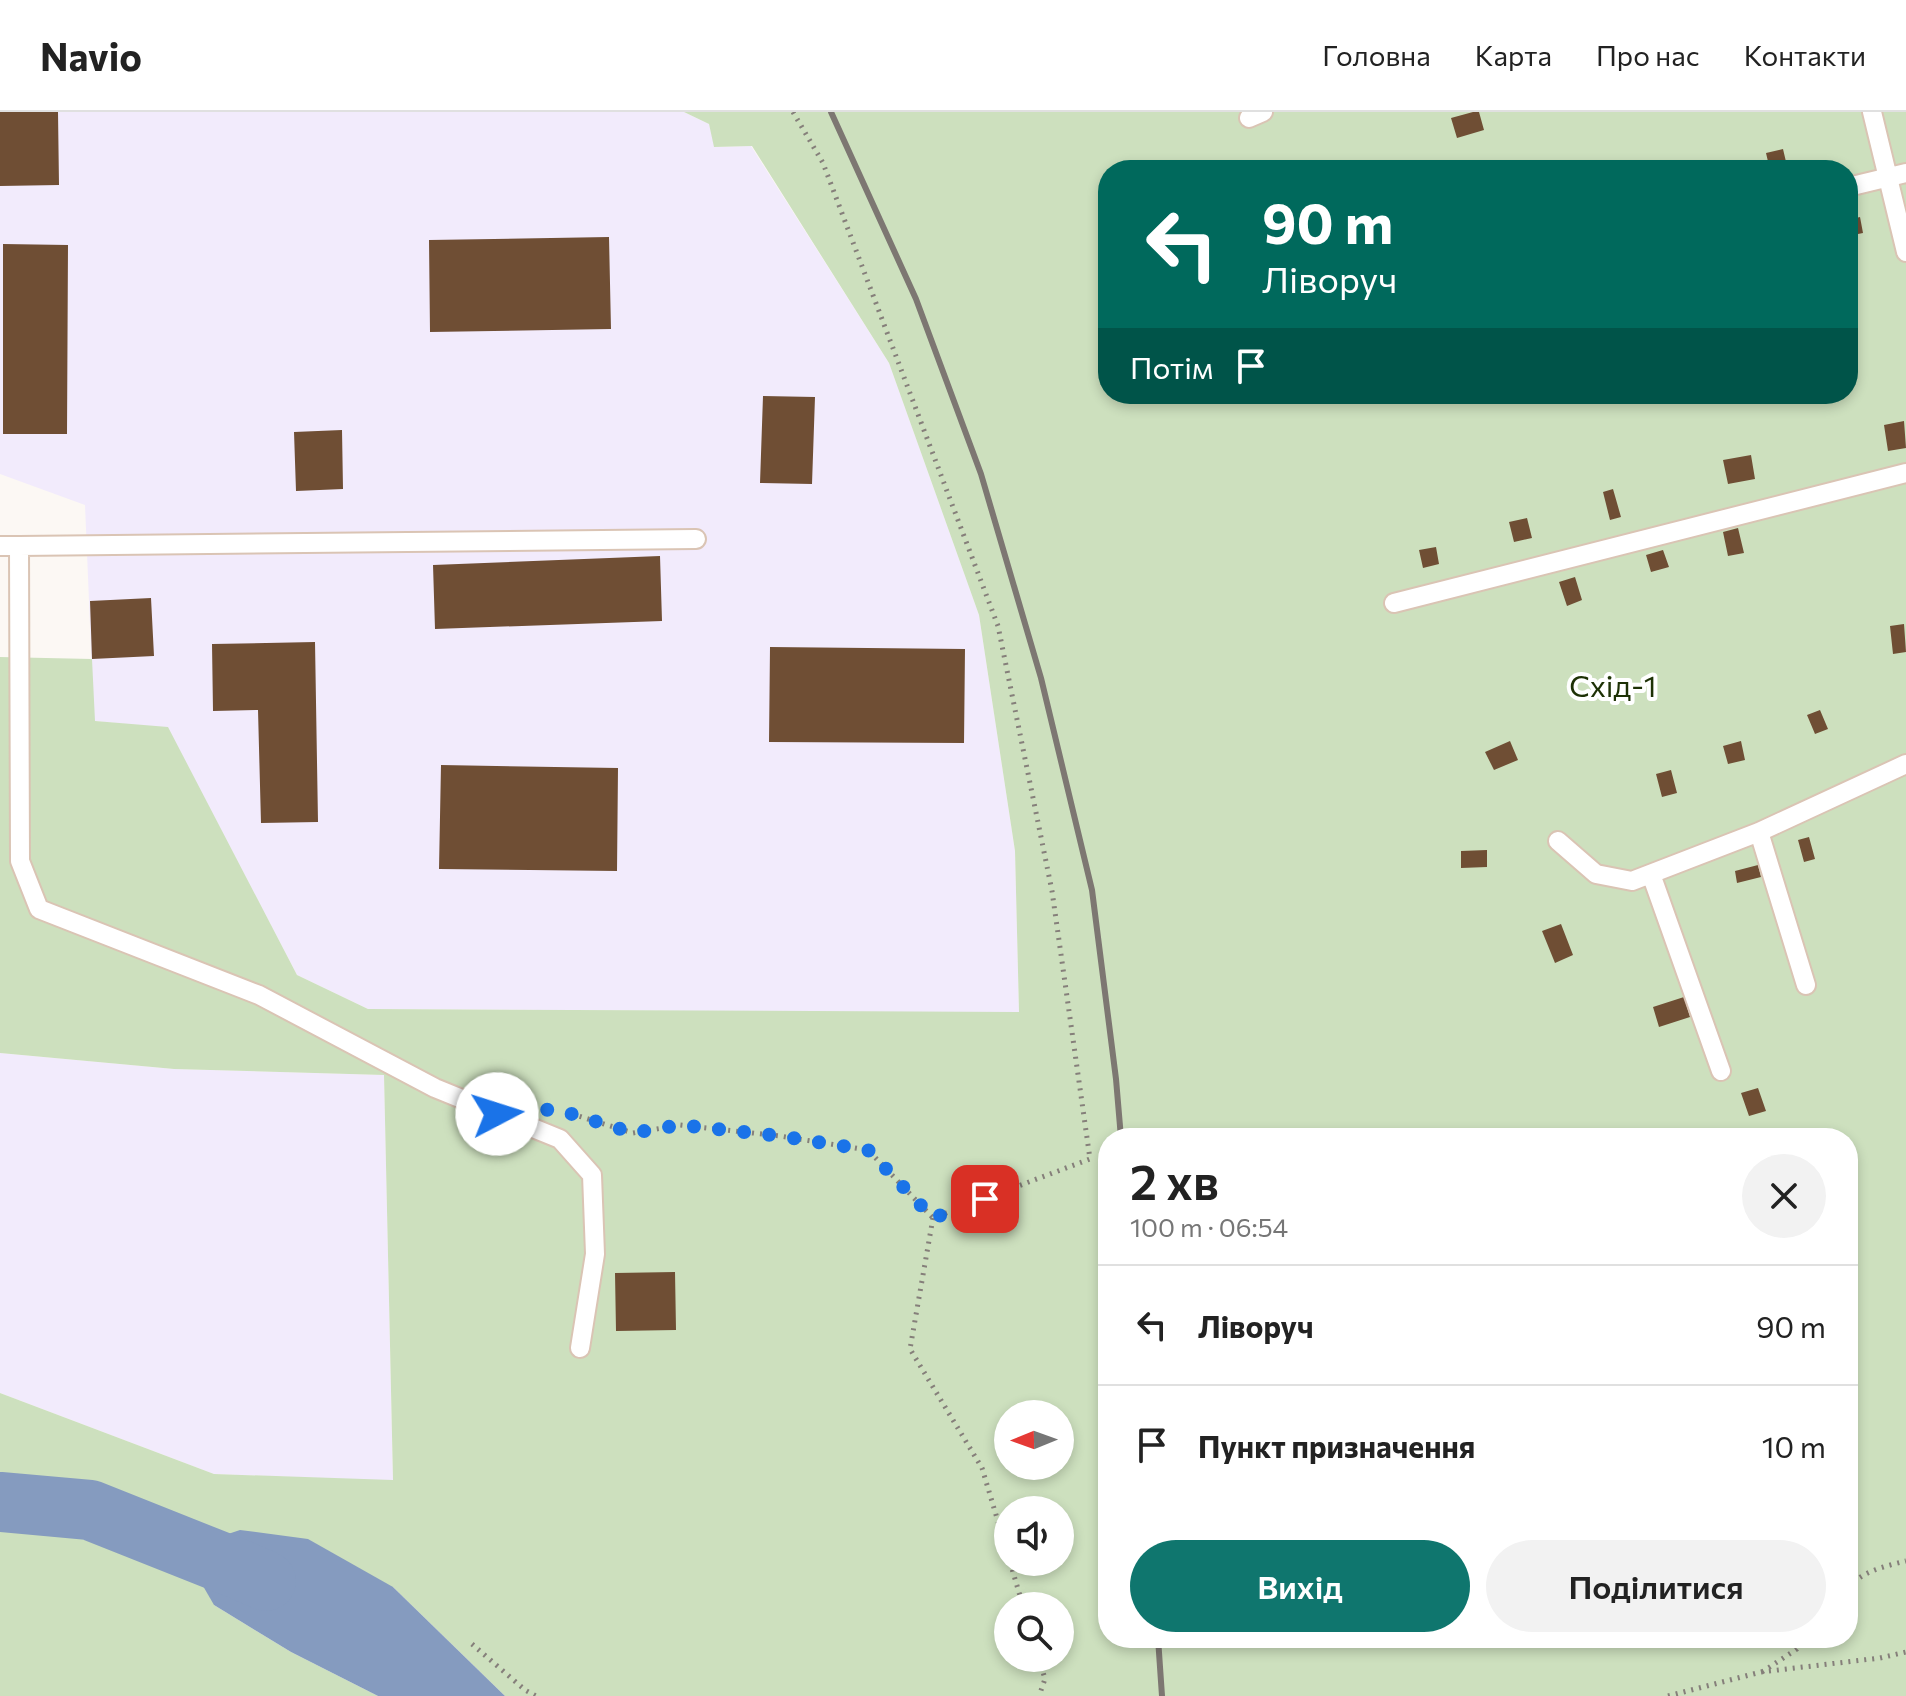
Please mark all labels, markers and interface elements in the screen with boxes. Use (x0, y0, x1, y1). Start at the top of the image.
text: Navio (40, 32, 142, 79)
text: Головна (1322, 38, 1431, 72)
text: Карта (1475, 38, 1552, 72)
text: Про нас (1596, 38, 1700, 72)
text: Контакти (1744, 38, 1866, 72)
text: 90 m (1262, 187, 1393, 256)
icon: left (1130, 192, 1234, 296)
text: Ліворуч (1262, 256, 1397, 300)
icon: arrive (1229, 344, 1273, 388)
text: Потім (1130, 348, 1213, 385)
park label: Схід-1 (1569, 666, 1657, 703)
position arrow (455, 1072, 539, 1156)
text: 2 хв (1130, 1151, 1219, 1210)
button: close (1742, 1154, 1826, 1238)
pin (951, 1165, 1019, 1233)
icon: arrive (963, 1177, 1007, 1221)
text: 100 m · 06:54 (1130, 1211, 1288, 1242)
icon: left (1130, 1303, 1174, 1347)
text: Ліворуч (1198, 1307, 1314, 1344)
text: 90 m (1756, 1307, 1826, 1344)
north arrow (994, 1400, 1074, 1480)
map controls (994, 1400, 1074, 1672)
icon: arrive (1130, 1423, 1174, 1467)
text: Пункт призначення (1198, 1427, 1475, 1464)
text: 10 m (1762, 1427, 1826, 1464)
button: sound (994, 1496, 1074, 1576)
button: Вихід (1130, 1540, 1470, 1632)
button: Поділитися (1486, 1540, 1826, 1632)
button: search (994, 1592, 1074, 1672)

